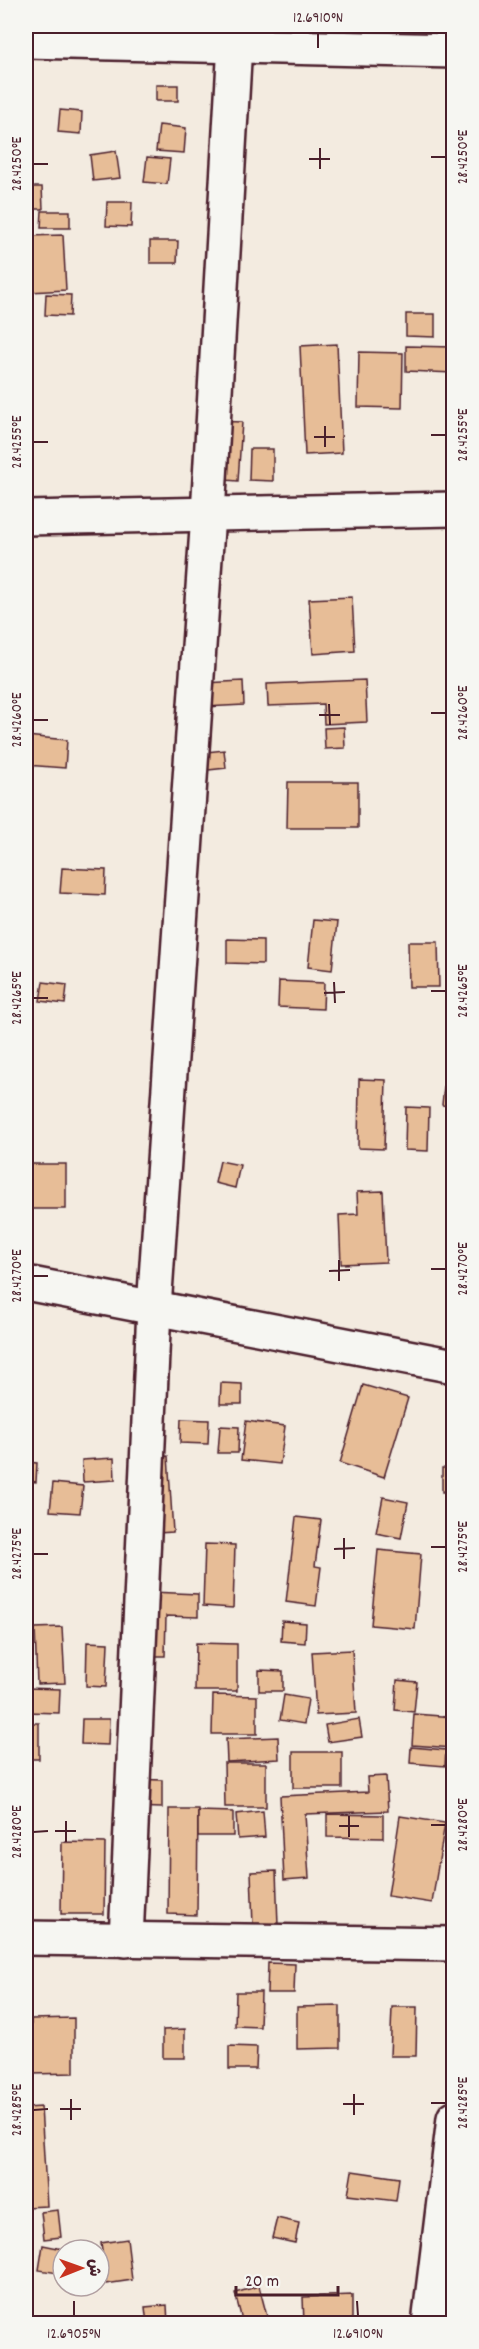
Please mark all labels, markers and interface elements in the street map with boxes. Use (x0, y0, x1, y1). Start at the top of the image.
text: 12.6910°N (293, 8, 343, 30)
text: 28.4250°E (453, 130, 475, 184)
text: 28.4250°E (7, 137, 29, 191)
text: 28.4255°E (453, 408, 475, 462)
text: 28.4255°E (7, 415, 29, 469)
text: 28.4260°E (453, 685, 475, 741)
text: 28.4260°E (7, 692, 29, 748)
text: 28.4265°E (453, 964, 475, 1018)
text: 28.4265°E (7, 971, 29, 1025)
text: 28.4270°E (453, 1242, 475, 1296)
text: 28.4270°E (7, 1249, 29, 1303)
text: 28.4275°E (453, 1521, 475, 1573)
text: 28.4275°E (7, 1528, 29, 1580)
text: 28.4280°E (453, 1798, 475, 1852)
text: 28.4280°E (7, 1805, 29, 1859)
text: 28.4285°E (453, 2077, 475, 2129)
text: 28.4285°E (7, 2084, 29, 2136)
north arrow (51, 2238, 111, 2298)
text: ش (82, 2259, 105, 2277)
scale bar (236, 2259, 338, 2297)
text: 20 m (245, 2270, 279, 2295)
text: 12.6905°N (47, 2324, 101, 2346)
text: 12.6910°N (333, 2324, 383, 2346)

